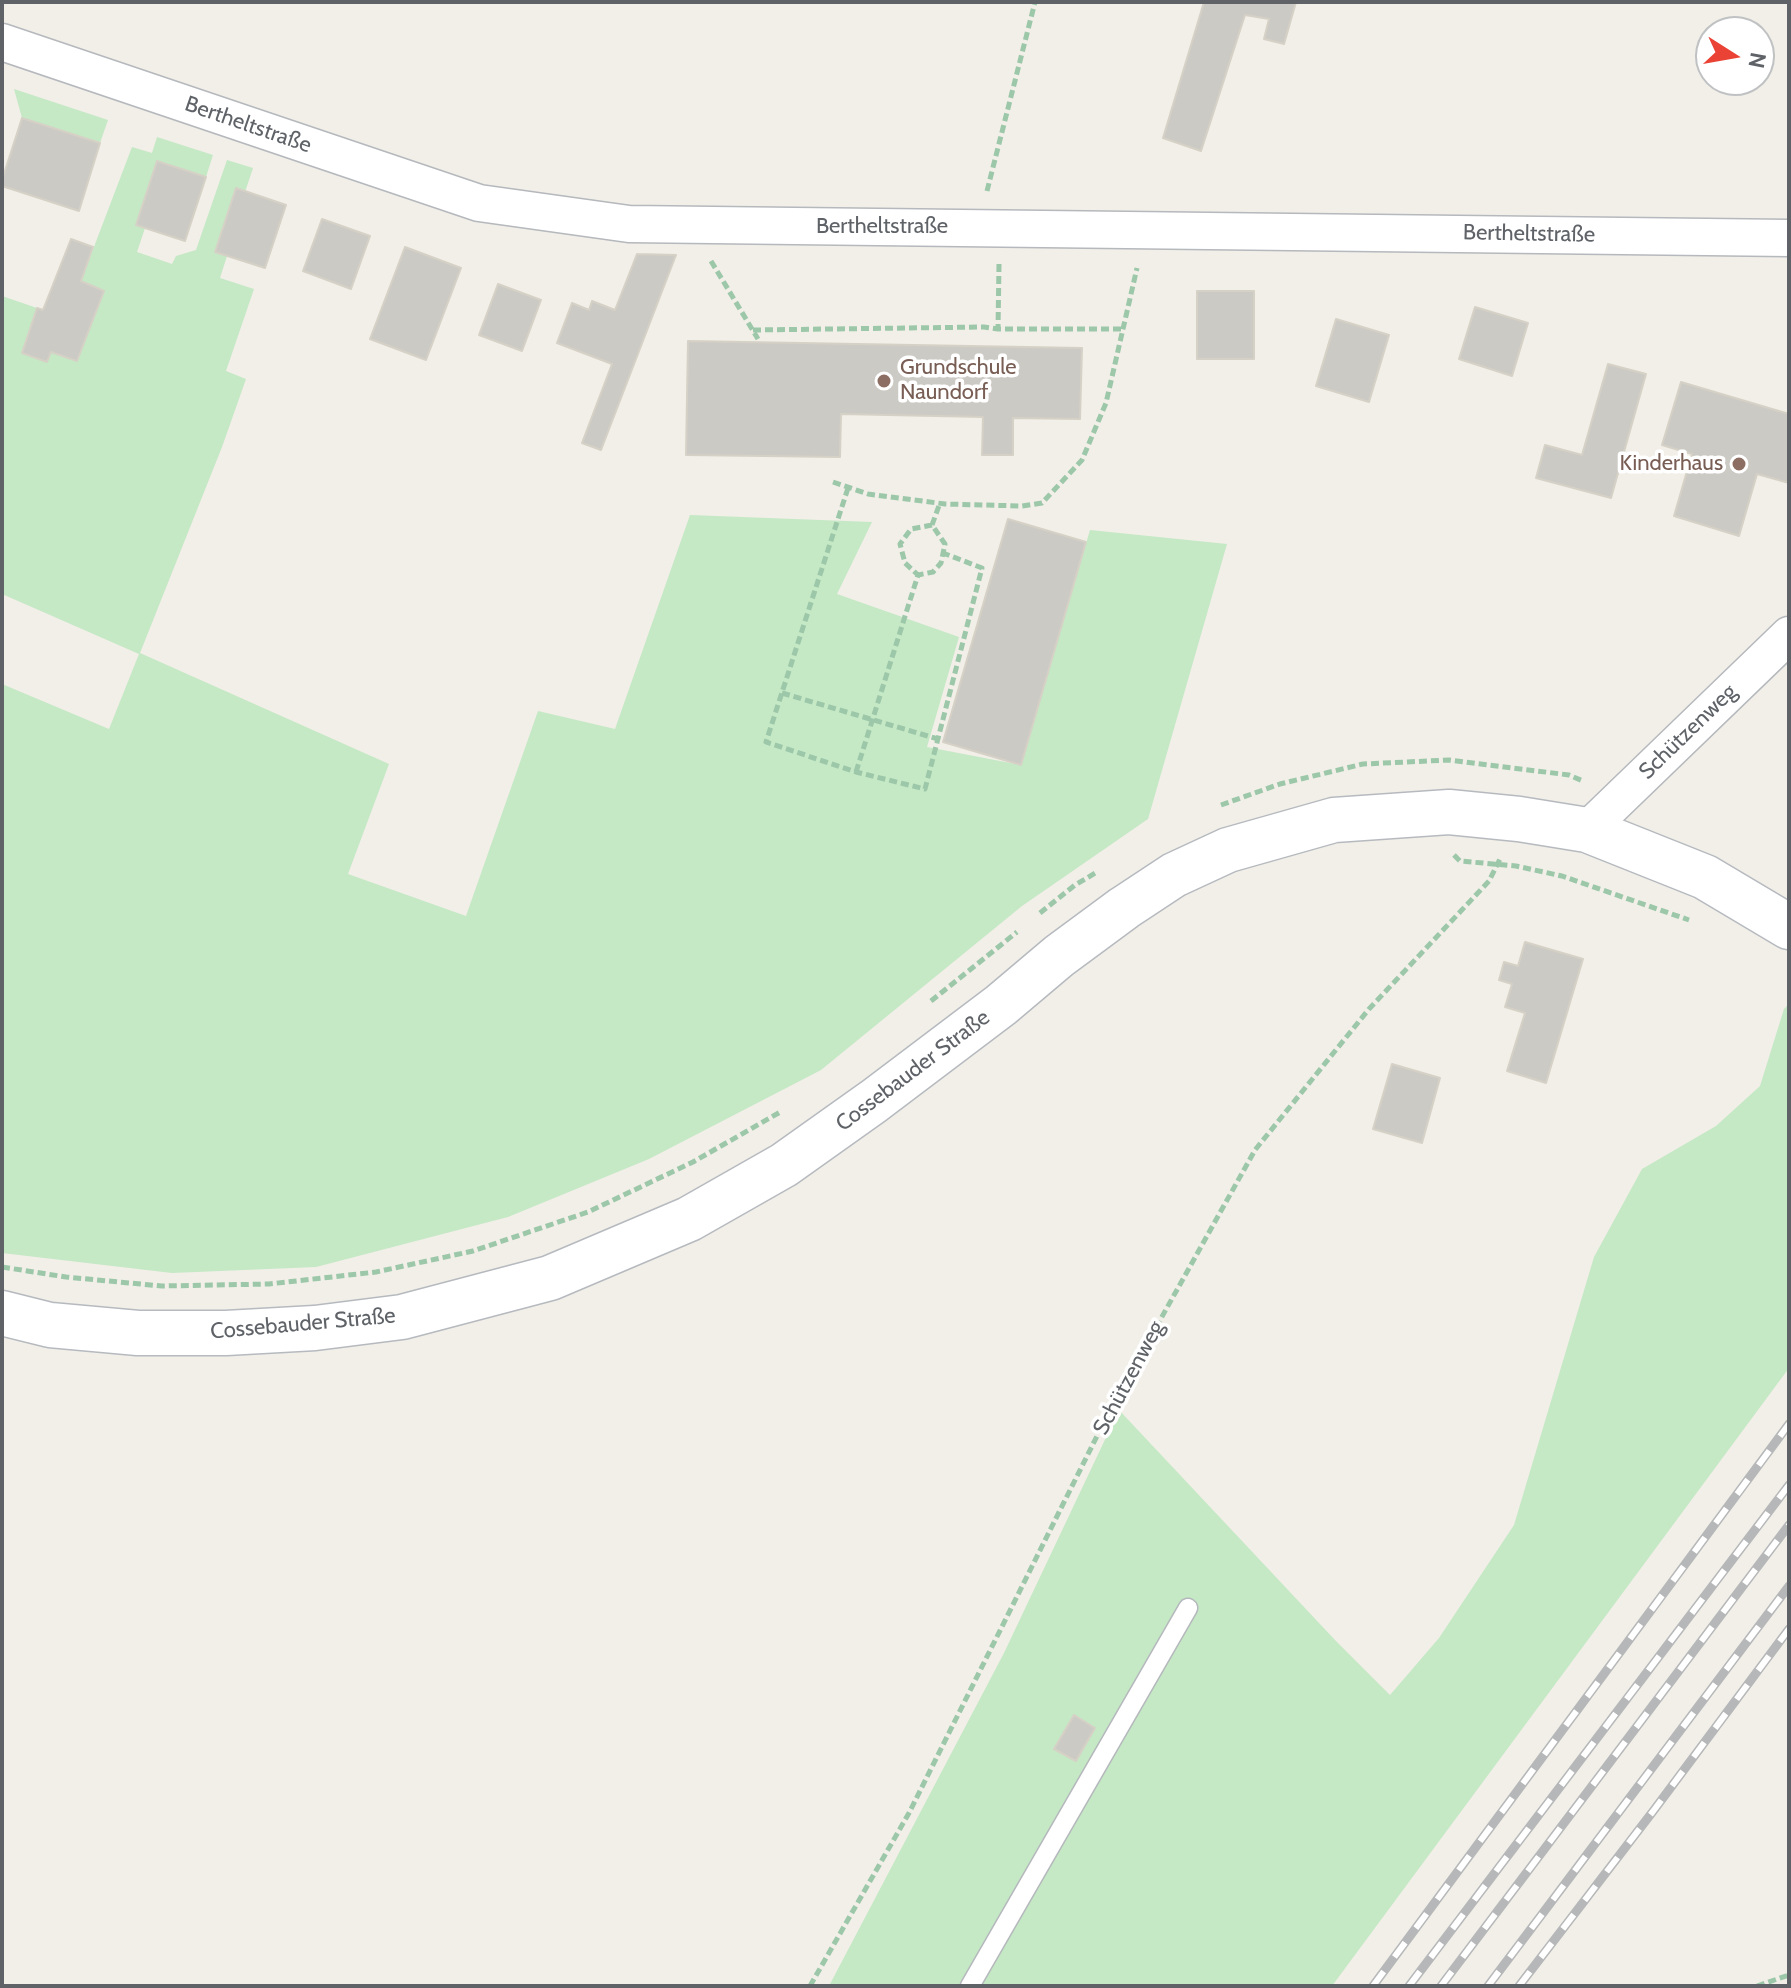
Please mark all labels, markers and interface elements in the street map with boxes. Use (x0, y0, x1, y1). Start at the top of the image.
north arrow (1695, 16, 1775, 96)
text: N (1742, 50, 1772, 71)
street label: Bertheltstraße (181, 91, 315, 159)
street label: Bertheltstraße (816, 214, 948, 240)
street label: Bertheltstraße (1463, 220, 1595, 248)
place label: Grundschule Naundorf (900, 355, 1017, 406)
marker: Grundschule Naundorf (875, 372, 893, 390)
place label: Kinderhaus (1620, 451, 1723, 477)
marker: Kinderhaus (1730, 455, 1748, 473)
street label: Schützenweg (1634, 679, 1742, 785)
street label: Cossebauder Straße (831, 1005, 995, 1137)
street label: Cossebauder Straße (209, 1303, 397, 1345)
street label: Schützenweg (1088, 1317, 1170, 1439)

